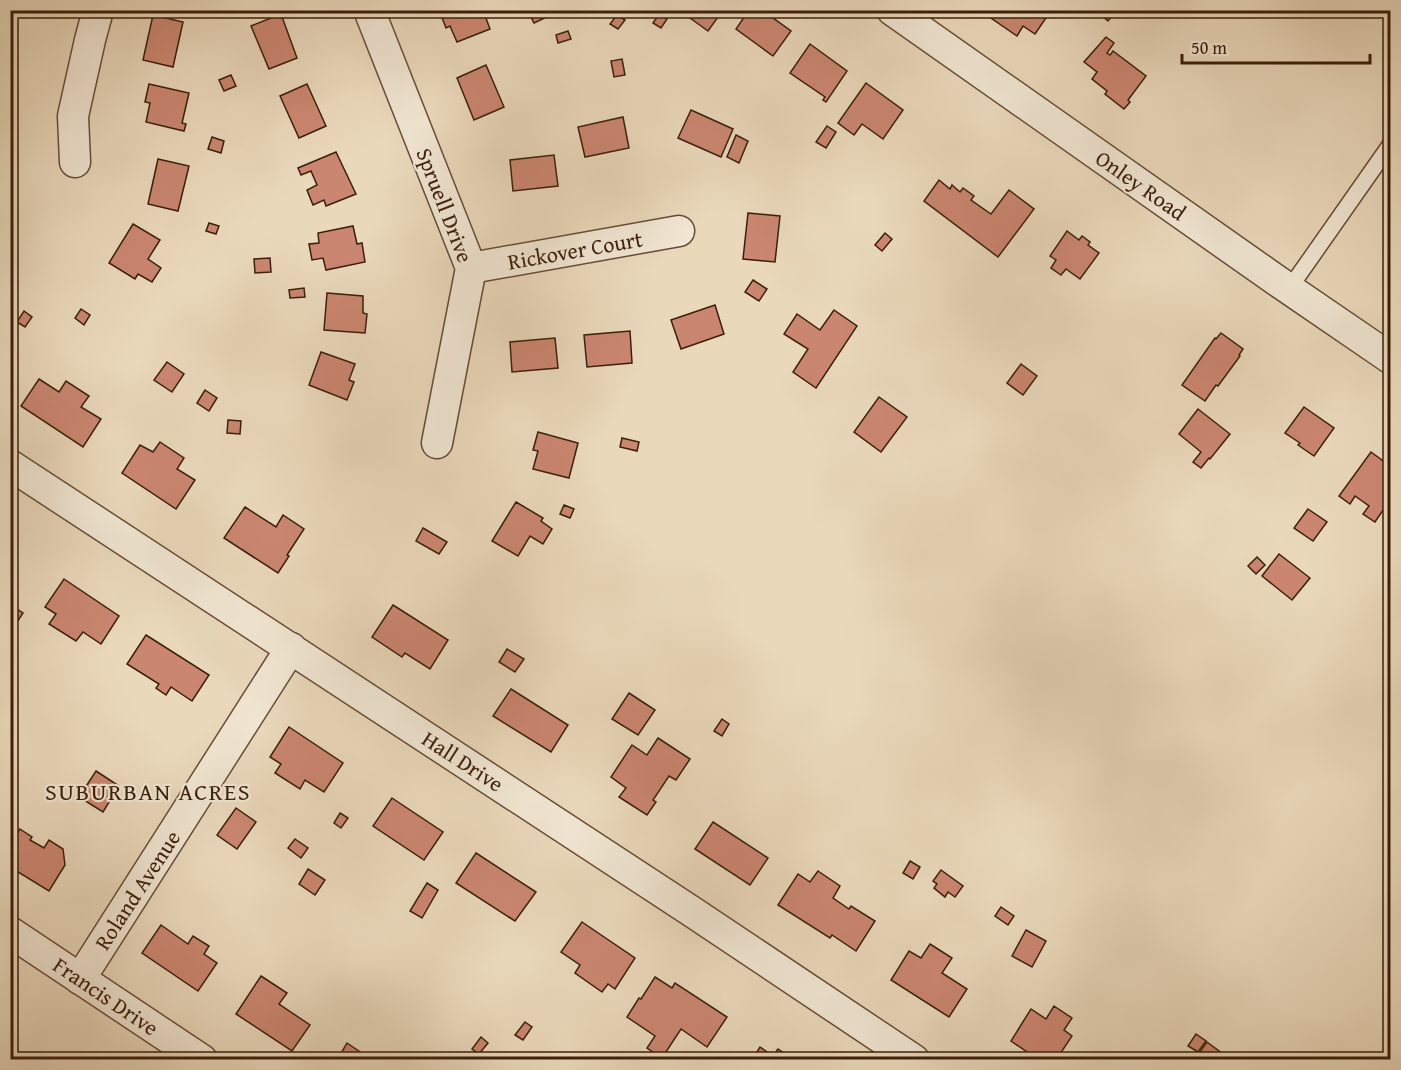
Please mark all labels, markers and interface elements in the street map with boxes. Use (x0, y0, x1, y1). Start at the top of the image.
scale bar (1182, 27, 1370, 65)
text: 50 m (1191, 34, 1227, 61)
street label: Onley Road (1089, 142, 1193, 228)
street label: Spruell Drive (408, 143, 482, 267)
street label: Rickover Court (505, 222, 645, 278)
street label: Hall Drive (416, 723, 510, 799)
district label: SUBURBAN ACRES (45, 774, 251, 809)
street label: Roland Avenue (86, 824, 188, 956)
street label: Francis Drive (47, 949, 165, 1043)

